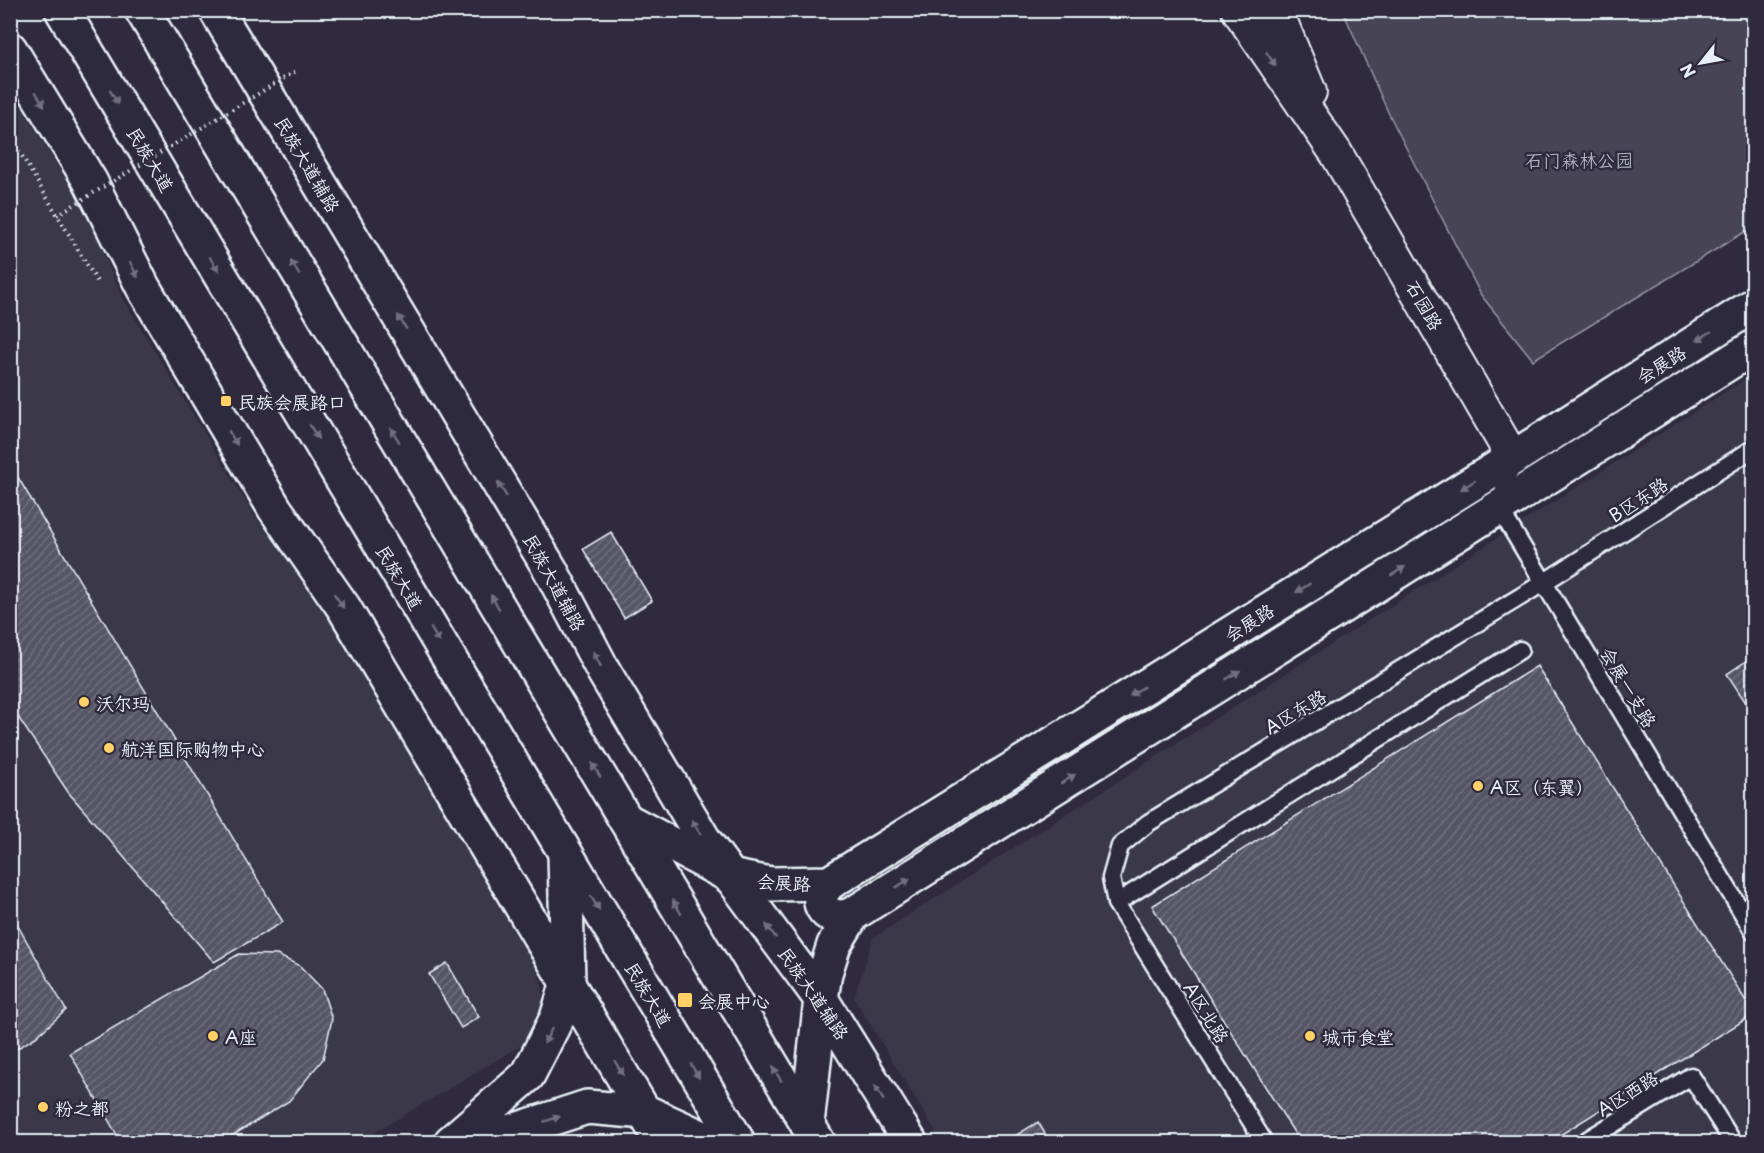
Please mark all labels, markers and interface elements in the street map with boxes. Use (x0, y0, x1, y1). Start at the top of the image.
north arrow (1671, 33, 1731, 93)
one-way arrow (1265, 50, 1277, 66)
text: N (1674, 60, 1701, 83)
one-way arrow (108, 89, 119, 105)
one-way arrow (35, 91, 46, 107)
street label: 民族大道辅路 (269, 111, 347, 217)
street label: 民族大道 (121, 121, 181, 197)
park label: 石门森林公园 (1525, 146, 1633, 173)
one-way arrow (208, 256, 219, 272)
one-way arrow (290, 260, 301, 276)
one-way arrow (129, 262, 139, 279)
street label: 石园路 (1400, 275, 1450, 335)
one-way arrow (397, 314, 408, 330)
one-way arrow (1696, 330, 1712, 341)
street label: 会展路 (1631, 338, 1691, 390)
place label: 民族会展路口 (238, 388, 346, 415)
marker: 民族会展路口 (219, 394, 233, 408)
one-way arrow (308, 424, 319, 440)
one-way arrow (390, 427, 401, 443)
one-way arrow (228, 430, 238, 447)
street label: B区东路 (1603, 470, 1673, 528)
one-way arrow (1460, 480, 1477, 491)
one-way arrow (497, 481, 508, 497)
street label: 民族大道辅路 (517, 528, 593, 636)
street label: 民族大道 (370, 539, 430, 615)
one-way arrow (1390, 566, 1406, 577)
one-way arrow (1295, 583, 1311, 594)
one-way arrow (334, 593, 345, 610)
one-way arrow (490, 594, 501, 610)
street label: 会展路 (1219, 596, 1279, 648)
one-way arrow (430, 627, 441, 643)
street label: 会展一支路 (1594, 641, 1664, 733)
one-way arrow (592, 651, 602, 668)
one-way arrow (1225, 670, 1241, 681)
street label: A区东路 (1259, 682, 1331, 740)
one-way arrow (1129, 686, 1145, 697)
place label: 沃尔玛 (96, 689, 150, 716)
marker: 沃尔玛 (77, 695, 91, 709)
place label: 航洋国际购物中心 (121, 735, 265, 762)
marker: 航洋国际购物中心 (102, 741, 116, 755)
one-way arrow (590, 762, 601, 778)
place label: A区（东翼） (1490, 773, 1594, 800)
one-way arrow (1060, 774, 1076, 785)
marker: A区（东翼） (1471, 779, 1485, 793)
one-way arrow (691, 819, 702, 835)
street label: 会展路 (756, 867, 812, 897)
one-way arrow (895, 878, 911, 889)
one-way arrow (590, 895, 601, 911)
one-way arrow (672, 898, 682, 915)
one-way arrow (765, 924, 777, 939)
street label: 民族大道辅路 (772, 941, 856, 1045)
street label: 民族大道 (619, 956, 679, 1032)
street label: A区北路 (1178, 976, 1236, 1048)
place label: 会展中心 (698, 987, 770, 1014)
marker: 会展中心 (676, 991, 694, 1009)
place label: A座 (225, 1023, 257, 1050)
place label: 城市食堂 (1322, 1023, 1394, 1050)
one-way arrow (543, 1028, 553, 1045)
marker: A座 (206, 1029, 220, 1043)
marker: 城市食堂 (1303, 1029, 1317, 1043)
one-way arrow (614, 1060, 624, 1077)
one-way arrow (690, 1063, 701, 1079)
street label: A区西路 (1591, 1064, 1663, 1122)
one-way arrow (771, 1066, 782, 1082)
one-way arrow (874, 1085, 885, 1101)
place label: 粉之都 (55, 1094, 109, 1121)
marker: 粉之都 (36, 1100, 50, 1114)
one-way arrow (543, 1113, 561, 1123)

